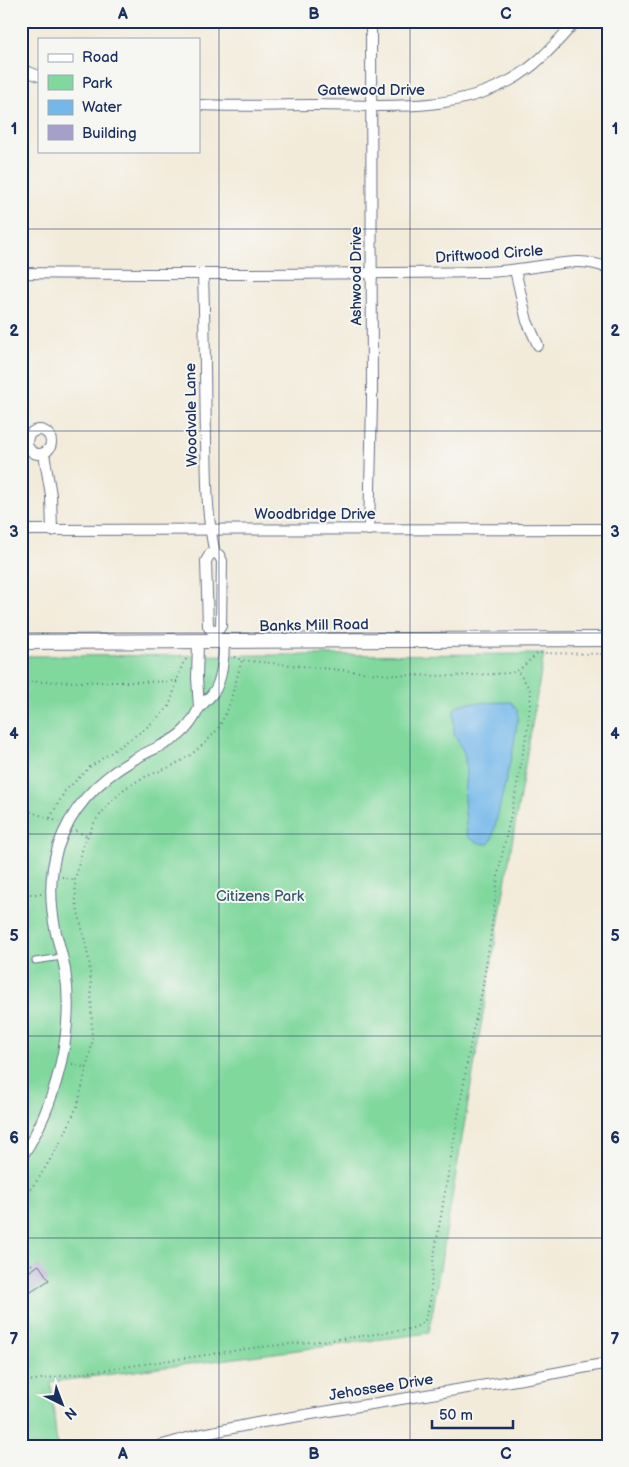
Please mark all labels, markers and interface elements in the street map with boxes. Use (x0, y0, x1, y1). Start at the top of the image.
text: A (117, 5, 128, 24)
text: B (308, 5, 320, 24)
text: C (500, 5, 512, 24)
legend (38, 38, 200, 152)
text: Road (82, 48, 118, 67)
text: Park (82, 74, 113, 93)
street label: Gatewood Drive (317, 81, 425, 100)
text: Water (82, 98, 122, 117)
text: 1 (11, 120, 17, 139)
text: 1 (612, 120, 618, 139)
text: Building (82, 124, 137, 143)
street label: Ashwood Drive (347, 226, 366, 326)
street label: Driftwood Circle (434, 241, 544, 268)
text: 2 (9, 322, 19, 341)
text: 2 (610, 322, 620, 341)
street label: Woodvale Lane (181, 363, 202, 467)
street label: Woodbridge Drive (254, 505, 376, 524)
text: 3 (9, 523, 19, 542)
text: 3 (610, 523, 620, 542)
street label: Banks Mill Road (259, 615, 369, 636)
text: 4 (9, 725, 19, 744)
text: 4 (610, 725, 620, 744)
park label: Citizens Park (216, 887, 305, 906)
text: 5 (9, 927, 19, 946)
text: 5 (610, 927, 620, 946)
text: 6 (9, 1129, 19, 1148)
text: 6 (610, 1129, 620, 1148)
text: 7 (10, 1330, 19, 1349)
text: 7 (611, 1330, 620, 1349)
street label: Jehossee Drive (328, 1370, 435, 1405)
north arrow (38, 1380, 88, 1430)
scale bar (432, 1397, 513, 1429)
text: N (61, 1403, 80, 1423)
text: 50 m (439, 1406, 473, 1425)
text: A (117, 1445, 128, 1464)
text: B (308, 1445, 320, 1464)
text: C (500, 1445, 512, 1464)

